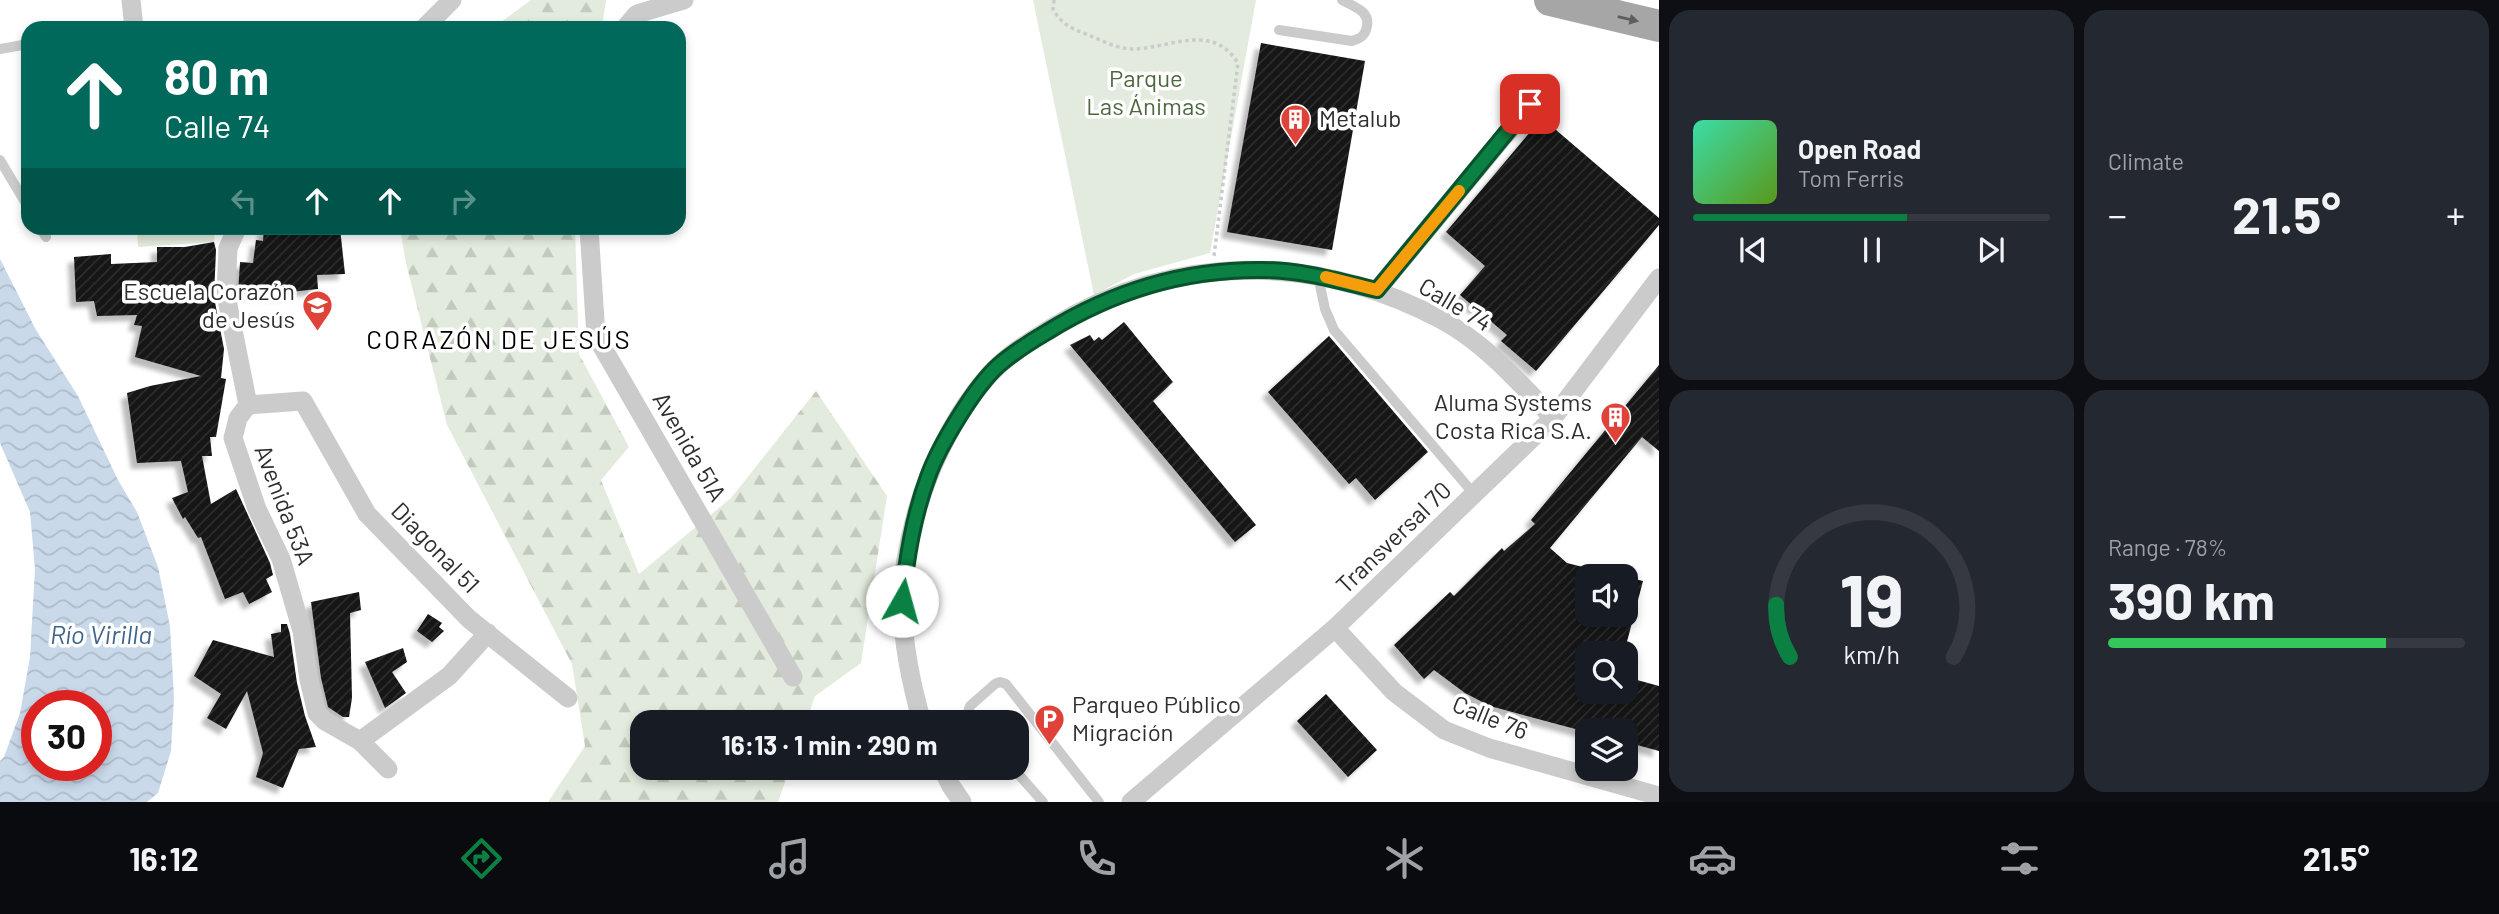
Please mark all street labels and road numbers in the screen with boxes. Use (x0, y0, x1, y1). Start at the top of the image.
street label: Calle 74 (1414, 271, 1497, 337)
street label: Avenida 51A (647, 386, 733, 506)
street label: Avenida 53A (249, 440, 322, 569)
street label: Transversal 70 (1329, 475, 1456, 599)
street label: Diagonal 51 (386, 496, 486, 598)
street label: Calle 76 (1448, 688, 1533, 745)

